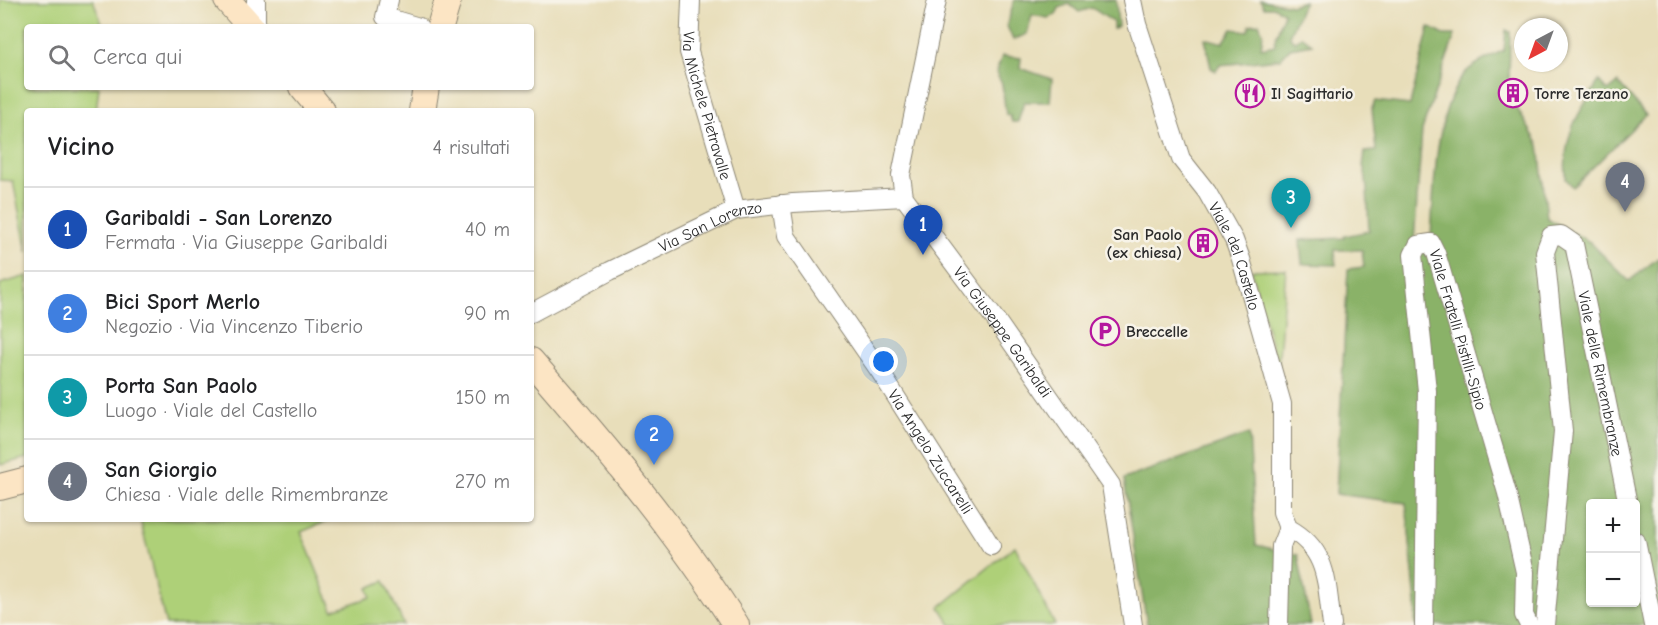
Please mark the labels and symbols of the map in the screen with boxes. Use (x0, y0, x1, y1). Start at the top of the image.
north arrow (1514, 18, 1568, 72)
street label: Via Michele Pietravalle (679, 31, 734, 182)
restaurant icon: Il Sagittario (1234, 77, 1266, 109)
building icon: Torre Terzano (1497, 77, 1529, 109)
place label: Il Sagittario (1271, 85, 1353, 103)
place label: Torre Terzano (1534, 85, 1628, 103)
pin: 4 (1606, 162, 1644, 212)
pin: 3 (1272, 178, 1310, 228)
street label: Via San Lorenzo (656, 199, 763, 256)
street label: Viale del Castello (1205, 199, 1263, 312)
pin: 1 (904, 206, 942, 255)
place label: San Paolo (ex chiesa) (1107, 226, 1182, 262)
building icon: San Paolo (ex chiesa) (1187, 227, 1219, 259)
street label: Viale Fratelli Pistilli-Sipio (1425, 247, 1490, 412)
street label: Via Giuseppe Garibaldi (949, 264, 1055, 401)
street label: Viale delle Rimembranze (1574, 289, 1626, 458)
parking icon: Breccelle (1089, 315, 1121, 347)
place label: Breccelle (1126, 323, 1188, 341)
your location (869, 347, 898, 376)
street label: Via Angelo Zuccarelli (884, 386, 976, 517)
pin: 2 (634, 416, 674, 465)

